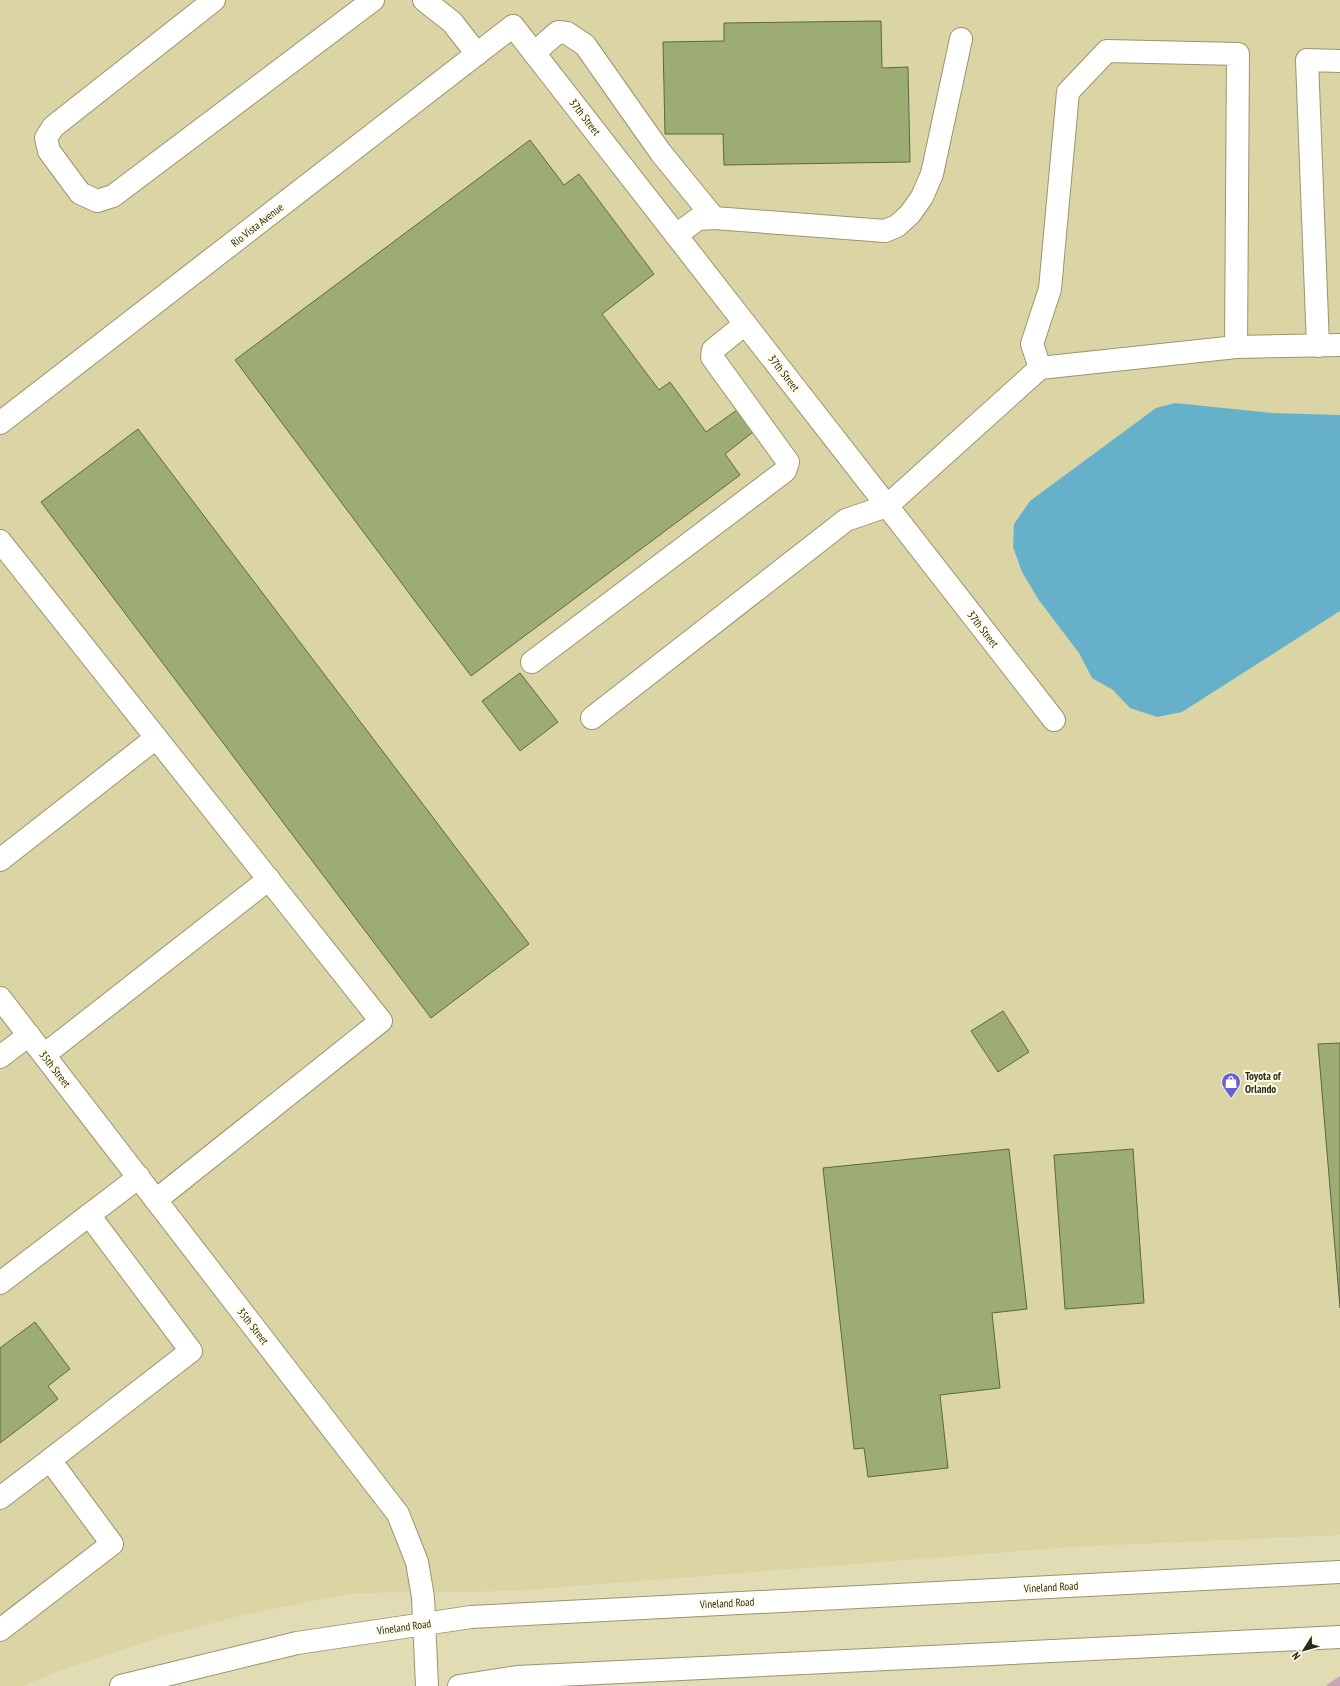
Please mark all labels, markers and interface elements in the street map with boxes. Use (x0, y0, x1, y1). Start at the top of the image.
street label: 37th Street (566, 96, 604, 138)
street label: Rio Vista Avenue (228, 200, 286, 250)
street label: 37th Street (765, 352, 803, 394)
street label: 37th Street (964, 608, 1002, 650)
street label: 35th Street (36, 1048, 74, 1090)
place label: Toyota of Orlando (1245, 1069, 1282, 1096)
shop icon: Toyota of Orlando (1220, 1071, 1242, 1099)
street label: 35th Street (234, 1305, 272, 1347)
street label: Vineland Road (1022, 1579, 1079, 1595)
street label: Vineland Road (698, 1595, 755, 1611)
street label: Vineland Road (375, 1616, 432, 1638)
north arrow (1284, 1630, 1324, 1670)
text: N (1289, 1649, 1303, 1663)

